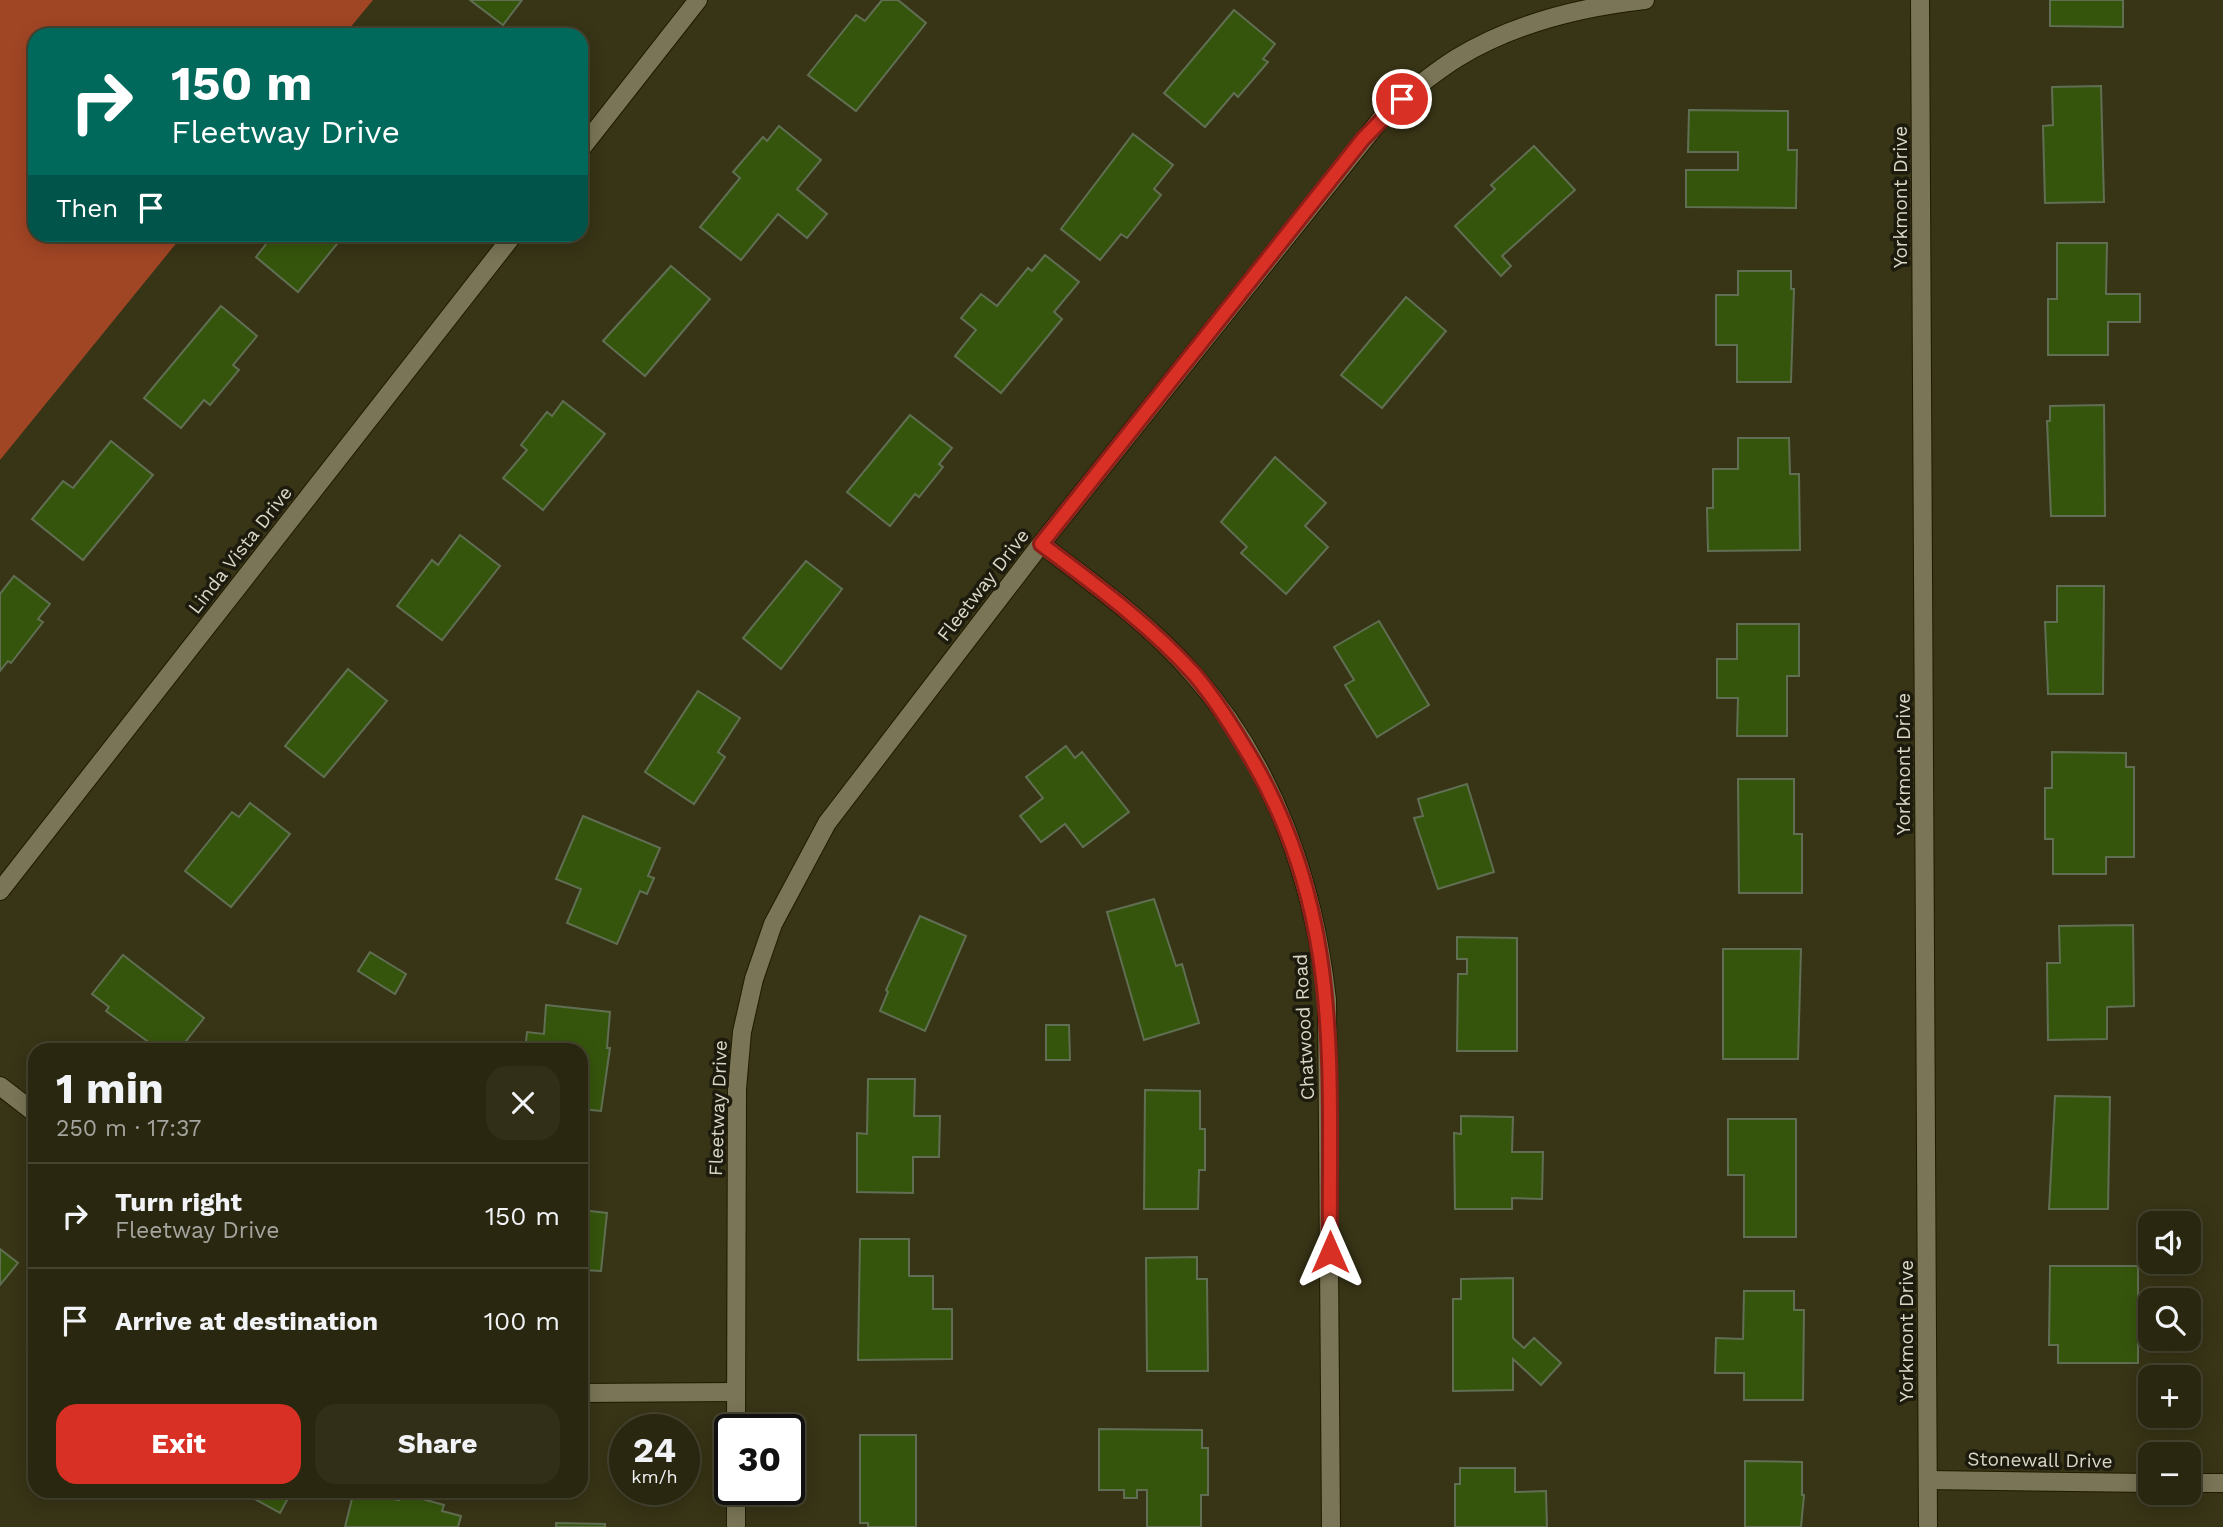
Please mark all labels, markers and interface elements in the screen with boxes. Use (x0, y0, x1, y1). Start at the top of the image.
text: 150 m (171, 54, 312, 112)
icon: right (56, 56, 147, 147)
pin (1372, 69, 1432, 129)
icon: arrive (1383, 80, 1421, 118)
text: Fleetway Drive (171, 113, 400, 151)
street label: Yorkmont Drive (1889, 126, 1912, 268)
icon: arrive (132, 189, 170, 227)
text: Then (56, 193, 118, 223)
street label: Linda Vista Drive (183, 482, 297, 618)
street label: Fleetway Drive (932, 524, 1034, 646)
street label: Yorkmont Drive (1892, 693, 1915, 835)
street label: Chatwood Road (1289, 953, 1319, 1101)
street label: Fleetway Drive (704, 1040, 732, 1176)
text: 1 min (56, 1064, 164, 1113)
button: close (486, 1066, 560, 1140)
text: 250 m · 17:37 (56, 1115, 201, 1142)
text: Turn right (115, 1187, 242, 1217)
icon: right (56, 1197, 94, 1235)
text: 150 m (485, 1201, 560, 1231)
map controls (2138, 1211, 2201, 1505)
button: sound (2138, 1211, 2201, 1274)
position arrow (1293, 1215, 1367, 1289)
text: Fleetway Drive (115, 1217, 280, 1244)
street label: Yorkmont Drive (1895, 1260, 1918, 1402)
button: search (2138, 1288, 2201, 1351)
icon: arrive (56, 1302, 94, 1340)
text: Arrive at destination (115, 1306, 378, 1336)
text: 100 m (484, 1306, 560, 1336)
button: + (2138, 1365, 2201, 1428)
button: Exit (56, 1404, 301, 1484)
button: Share (315, 1404, 560, 1484)
speed limit sign: 30 (714, 1414, 805, 1505)
text: 24 (633, 1429, 676, 1471)
button: − (2138, 1442, 2201, 1505)
street label: Stonewall Drive (1967, 1447, 2113, 1473)
text: km/h (631, 1466, 678, 1487)

